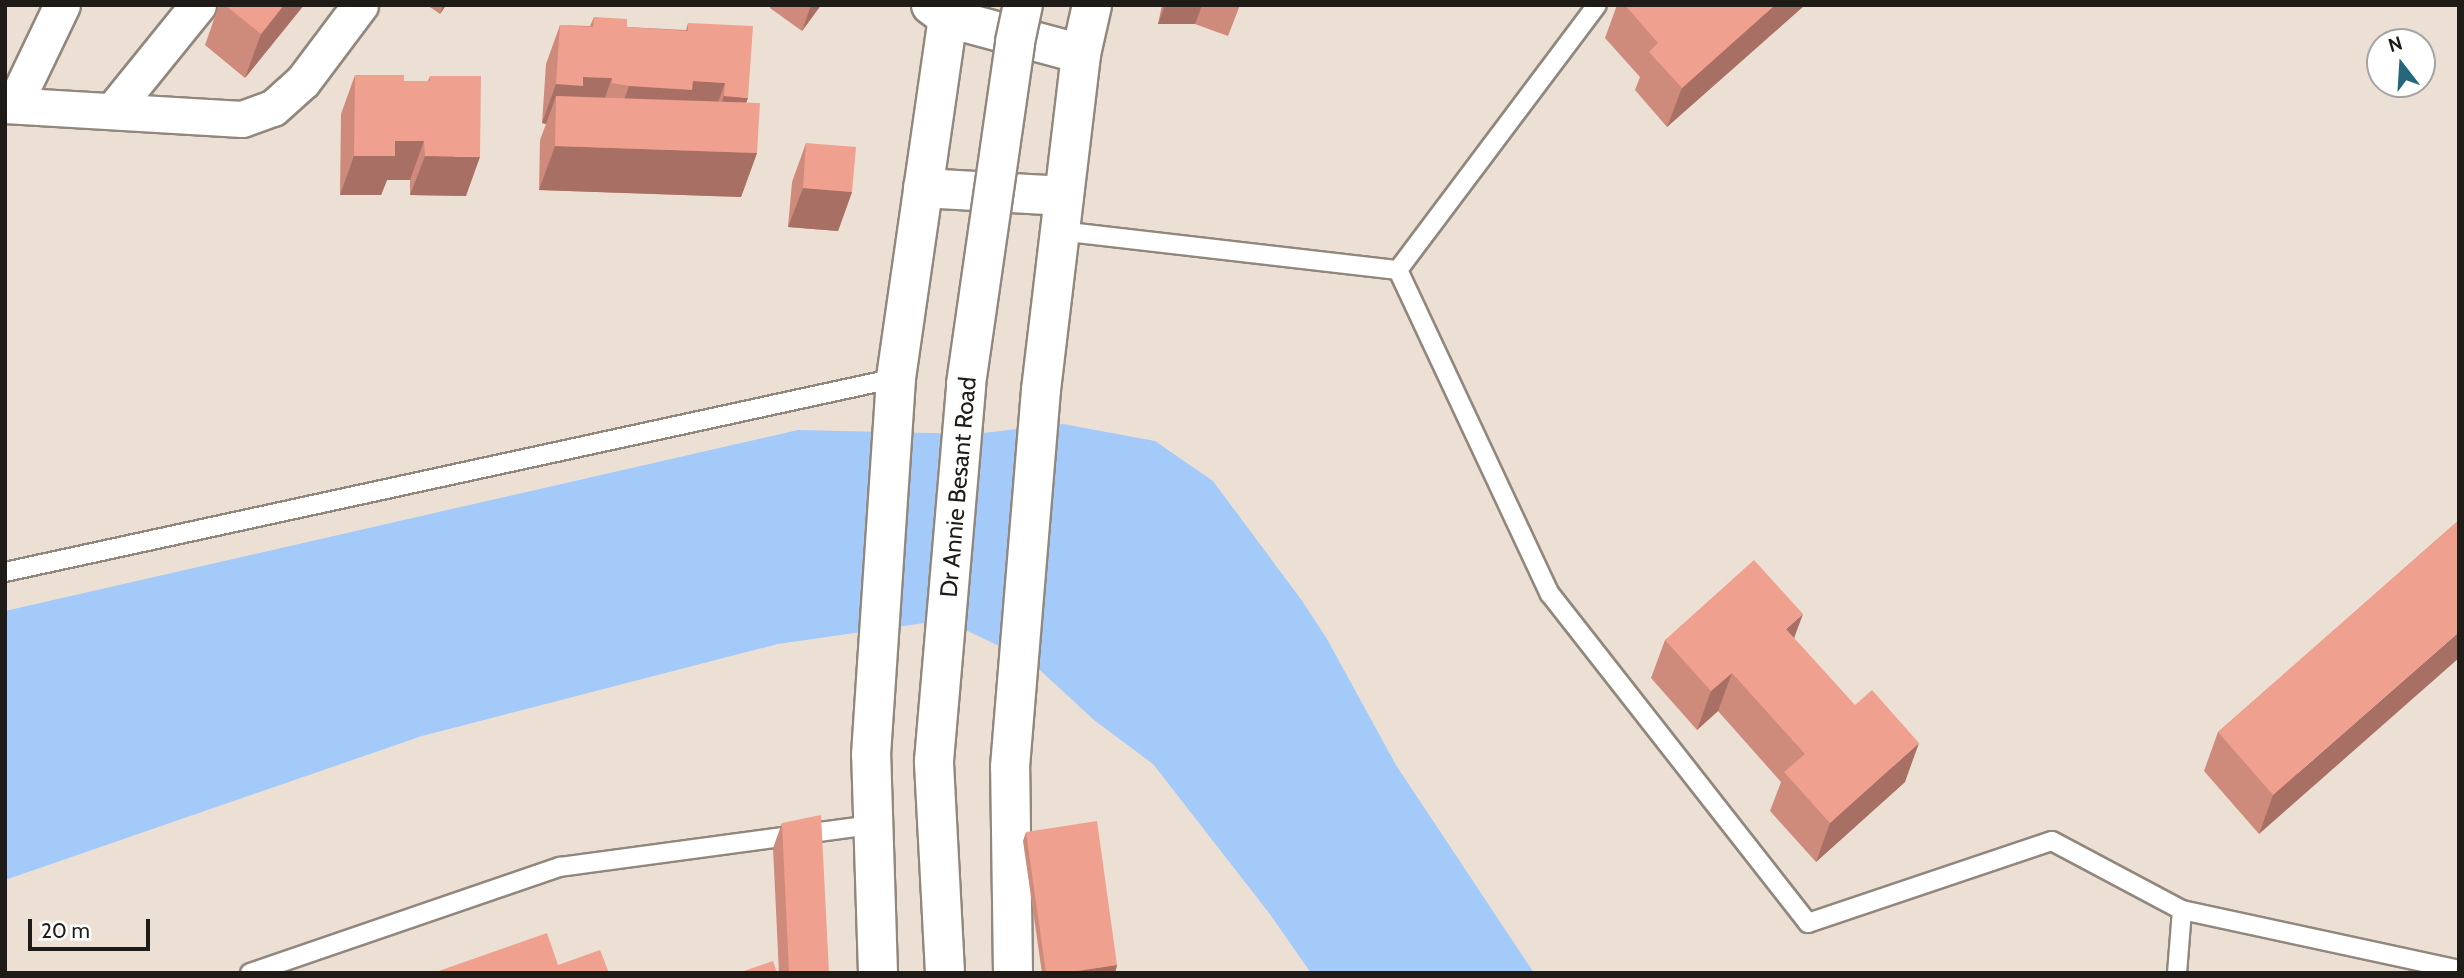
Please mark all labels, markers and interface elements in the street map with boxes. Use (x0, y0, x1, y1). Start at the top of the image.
north arrow (2366, 28, 2436, 98)
text: N (2386, 31, 2405, 57)
street label: Dr Annie Besant Road (934, 375, 982, 599)
scale bar (32, 904, 154, 948)
text: 20 m (41, 918, 90, 943)

